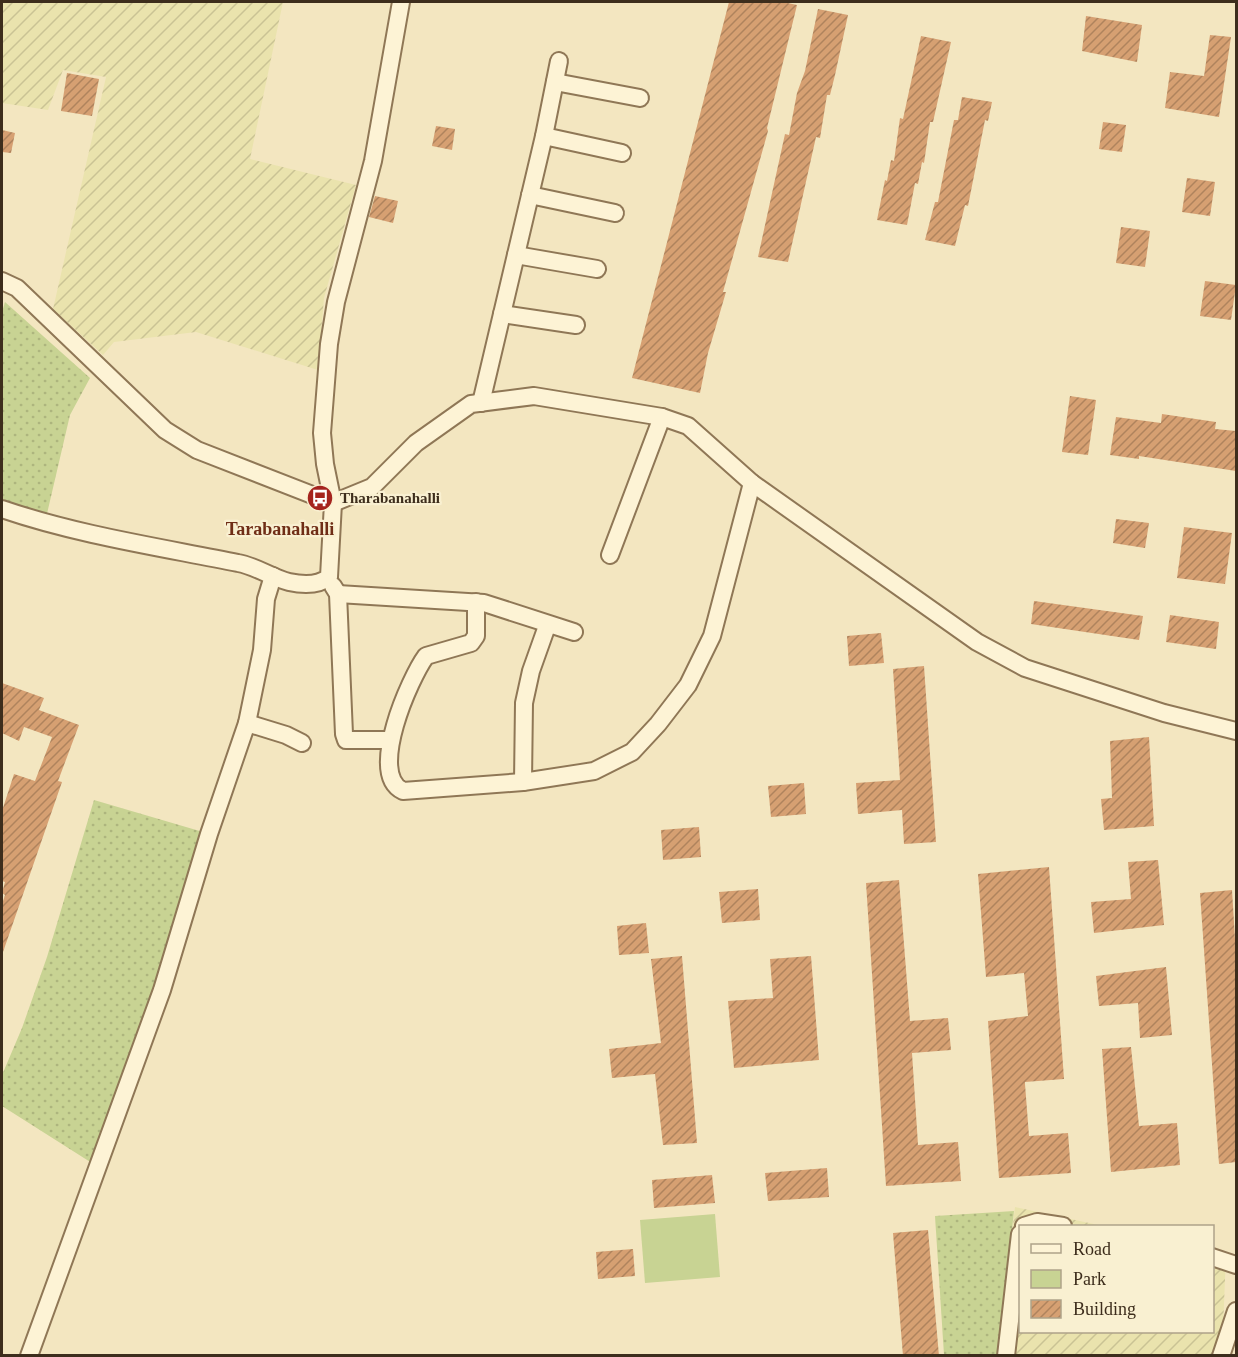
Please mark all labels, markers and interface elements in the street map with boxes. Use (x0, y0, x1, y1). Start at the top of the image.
bus stop icon: Tharabanahalli (305, 483, 335, 513)
place label: Tharabanahalli (340, 490, 440, 506)
district label: Tarabanahalli (226, 519, 334, 539)
legend (1019, 1225, 1214, 1333)
text: Road (1073, 1239, 1111, 1259)
text: Park (1073, 1269, 1106, 1289)
text: Building (1073, 1299, 1136, 1319)

